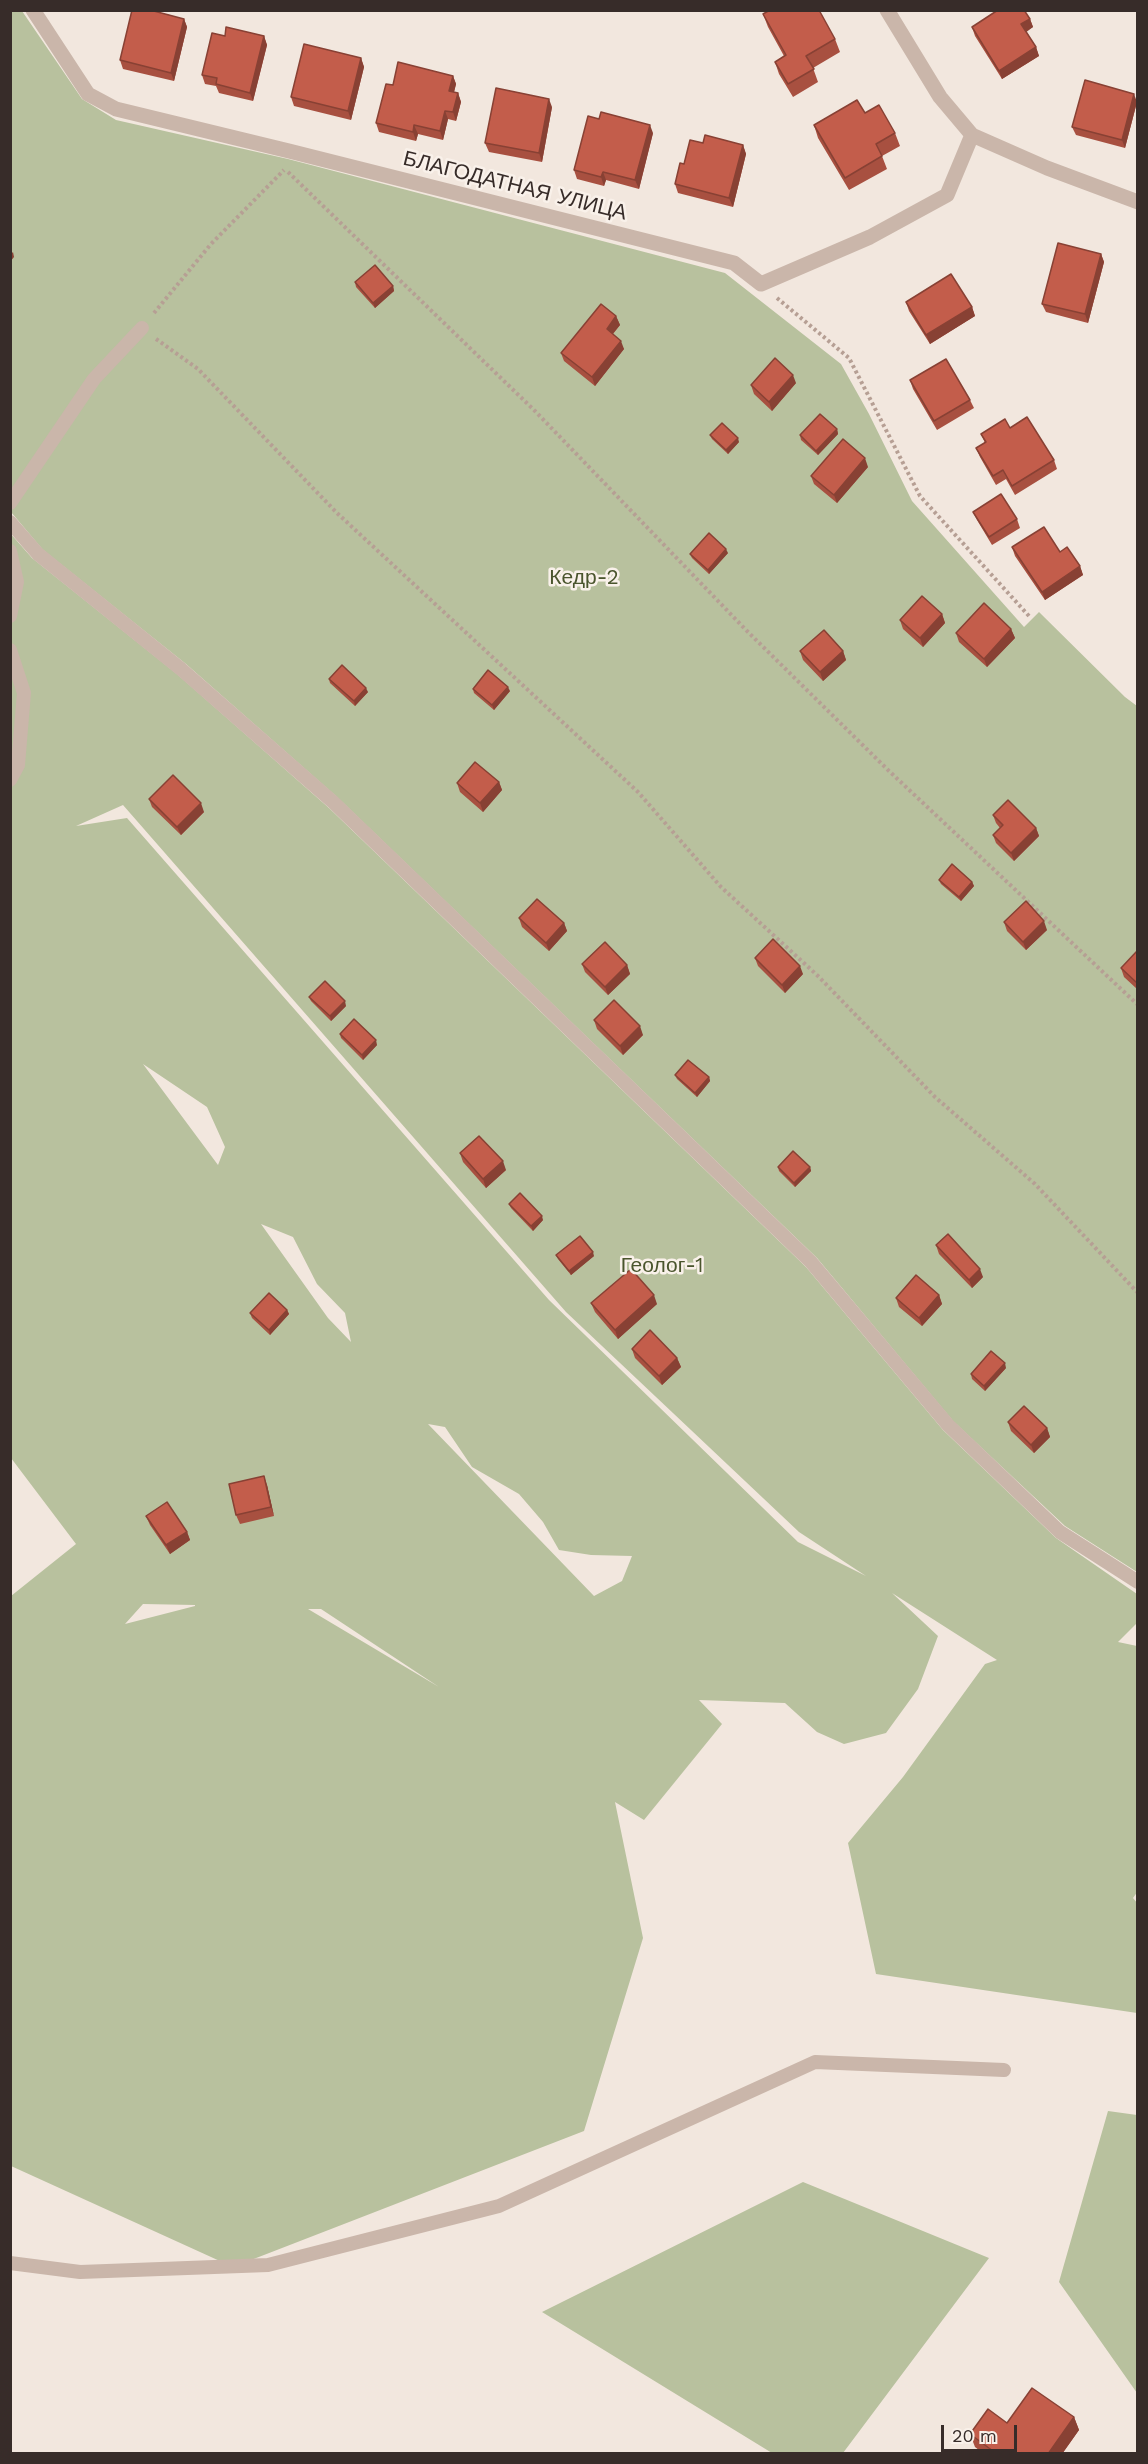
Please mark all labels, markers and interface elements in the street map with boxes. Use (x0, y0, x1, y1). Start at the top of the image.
street label: БЛАГОДАТНАЯ УЛИЦА (401, 146, 629, 226)
park label: Кедр-2 (549, 565, 619, 591)
park label: Геолог-1 (621, 1253, 703, 1279)
scale bar (944, 2413, 1020, 2451)
text: 20 m (952, 2425, 997, 2446)

